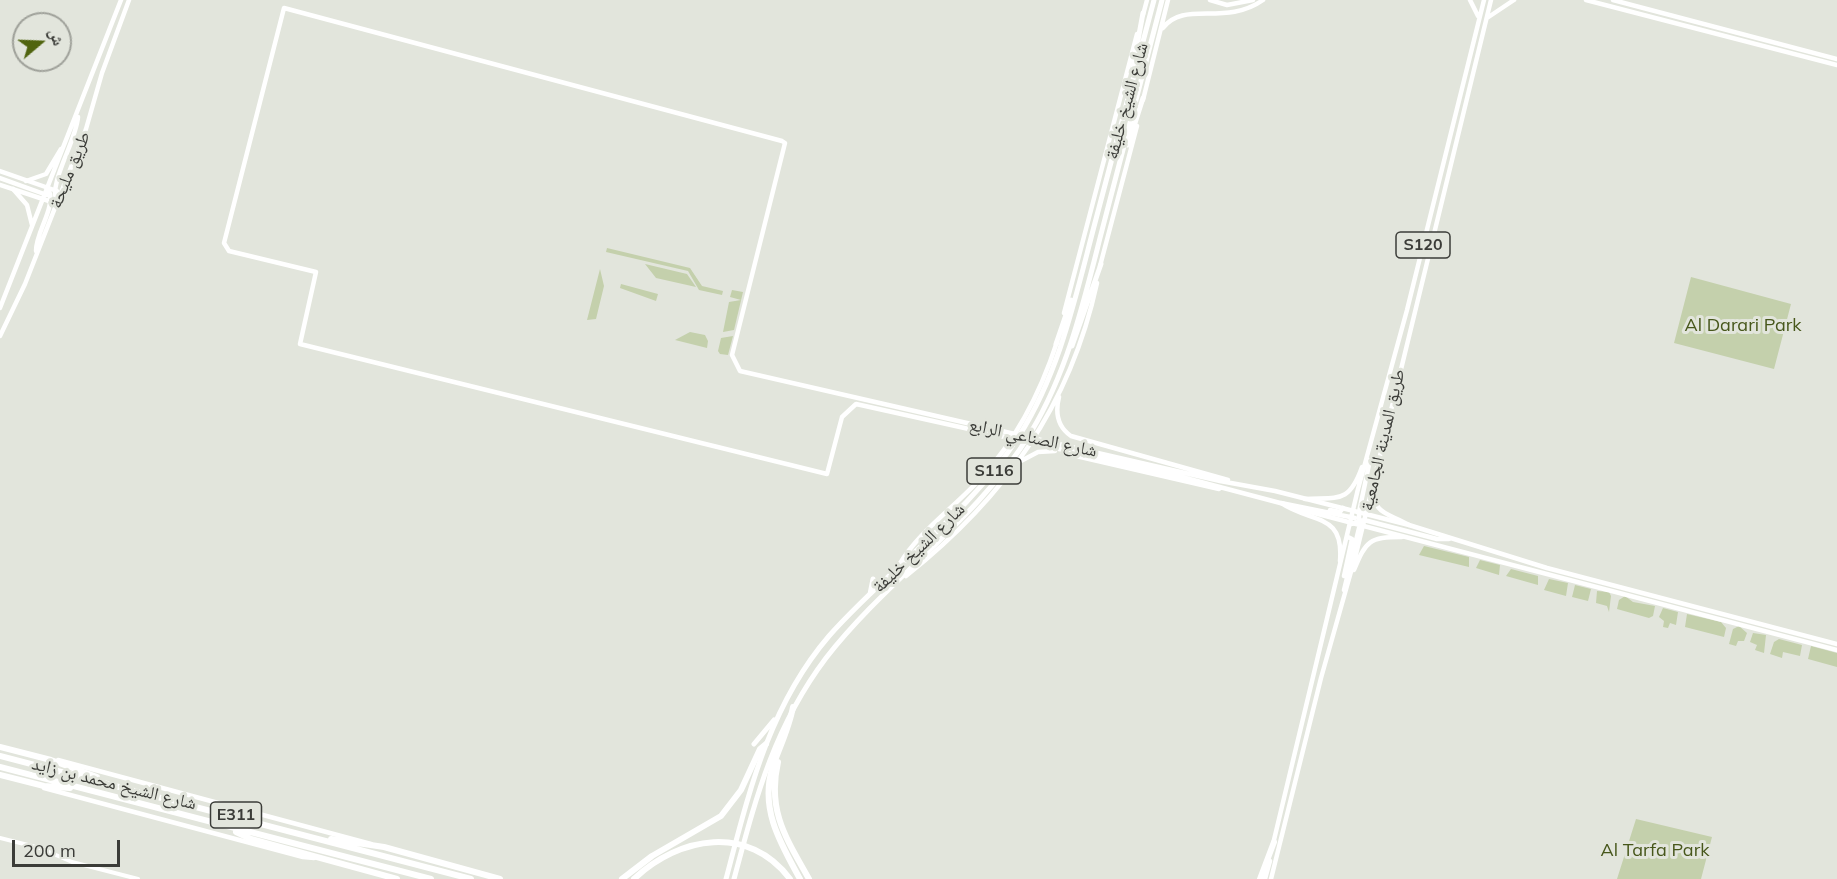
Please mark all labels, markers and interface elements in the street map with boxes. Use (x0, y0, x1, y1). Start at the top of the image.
north arrow (12, 12, 72, 72)
text: ش (45, 25, 69, 48)
street label: شارع الشيخ خليفة (1101, 40, 1153, 162)
street label: طريق مليحة (45, 128, 95, 212)
road number: S120 (1396, 232, 1450, 258)
park label: Al Darari Park (1684, 315, 1802, 337)
street label: طريق المدينة الجامعية (1356, 367, 1410, 513)
street label: شارع الصناعي الرابع (967, 414, 1099, 462)
road number: S116 (967, 458, 1021, 484)
street label: شارع الشيخ خليفة (868, 499, 970, 597)
street label: شارع الشيخ محمد بن زايد (29, 753, 199, 815)
road number: E311 (210, 802, 262, 828)
scale bar (15, 828, 123, 866)
text: 200 m (23, 839, 76, 862)
park label: Al Tarfa Park (1601, 840, 1709, 862)

